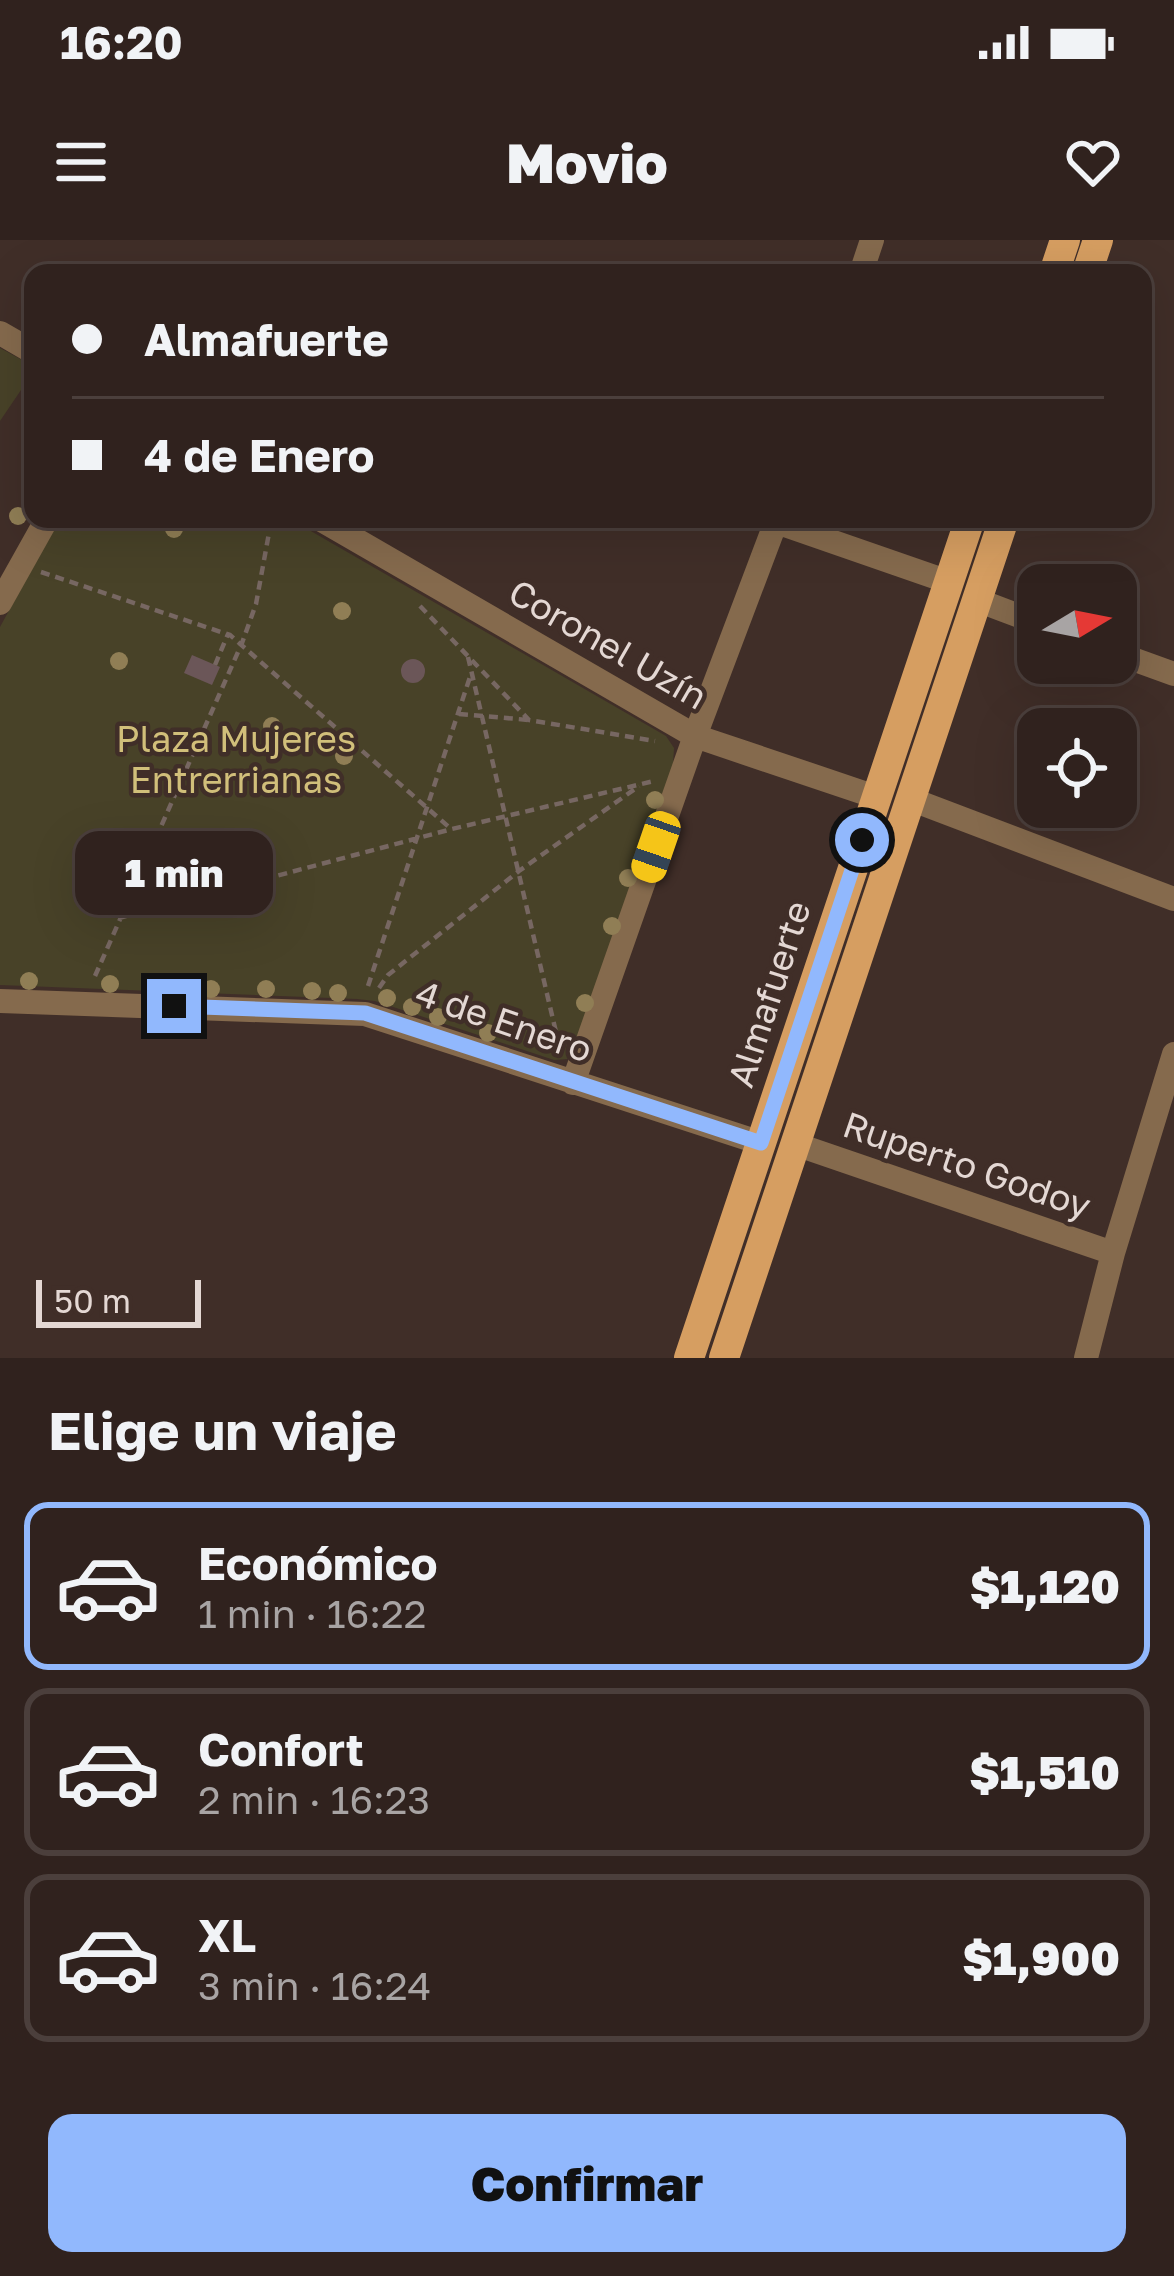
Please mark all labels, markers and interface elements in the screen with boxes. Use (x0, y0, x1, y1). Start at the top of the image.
text: 16:20 (60, 15, 183, 69)
icon: menu (48, 129, 114, 195)
icon: heart (1060, 129, 1126, 195)
text: Movio (506, 130, 668, 195)
text: Almafuerte (144, 312, 389, 366)
text: 4 de Enero (144, 428, 375, 482)
north arrow (1017, 564, 1137, 684)
map controls (1017, 564, 1137, 828)
street label: Coronel Uzín (502, 570, 715, 718)
button: locate (1017, 708, 1137, 828)
park label: Plaza Mujeres Entrerrianas (116, 717, 356, 801)
car (627, 807, 685, 887)
route start (835, 813, 889, 867)
callout: 1 min (75, 832, 273, 916)
text: 1 min (124, 849, 224, 896)
street label: Almafuerte (718, 895, 819, 1092)
street label: 4 de Enero (411, 970, 598, 1071)
route end (147, 979, 201, 1033)
street label: Ruperto Godoy (838, 1102, 1096, 1227)
scale bar (36, 1274, 201, 1327)
text: 50 m (54, 1281, 131, 1320)
text: Elige un viaje (48, 1397, 397, 1462)
icon: car (54, 1532, 162, 1640)
text: Económico (198, 1536, 438, 1590)
text: $1,120 (970, 1559, 1120, 1613)
text: 1 min · 16:22 (198, 1590, 426, 1637)
icon: car (54, 1718, 162, 1826)
text: Confort (198, 1722, 364, 1776)
text: $1,510 (969, 1745, 1120, 1799)
text: 2 min · 16:23 (198, 1776, 430, 1823)
icon: car (54, 1904, 162, 2012)
text: XL (198, 1908, 256, 1962)
text: $1,900 (963, 1931, 1120, 1985)
text: 3 min · 16:24 (198, 1962, 431, 2009)
button: Confirmar (48, 2114, 1126, 2252)

